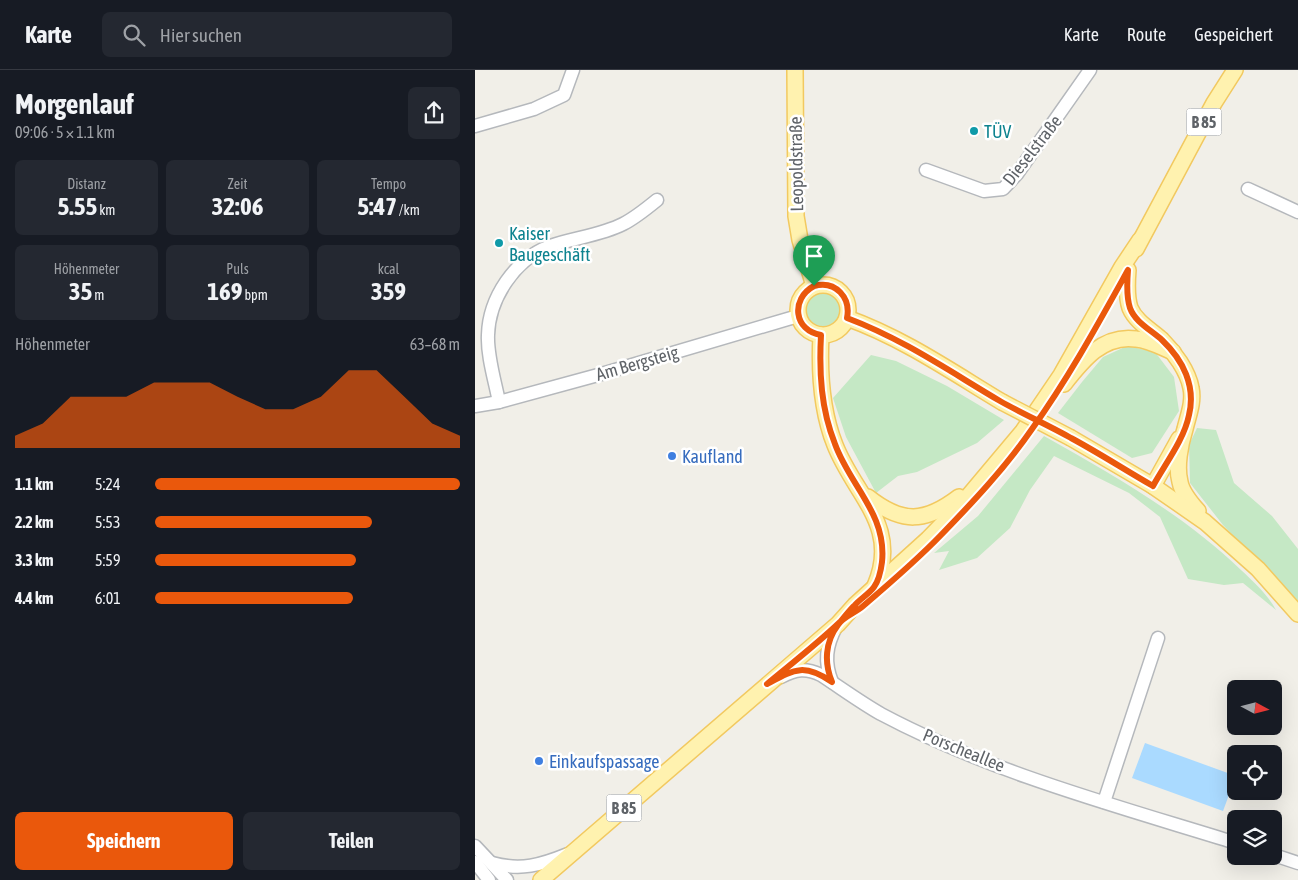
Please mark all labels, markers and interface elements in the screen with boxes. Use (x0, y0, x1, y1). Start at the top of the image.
search box (102, 12, 452, 57)
text: Karte (25, 21, 72, 48)
icon: search (120, 21, 148, 49)
text: Hier suchen (160, 24, 242, 46)
text: Karte (1064, 24, 1099, 45)
text: Route (1127, 24, 1166, 45)
text: Gespeichert (1194, 24, 1273, 45)
button: share (408, 87, 460, 139)
text: Morgenlauf (15, 88, 134, 120)
road number: B 85 (1187, 108, 1221, 136)
street label: Dieselstraße (998, 111, 1066, 189)
street label: Leopoldstraße (785, 116, 807, 212)
place label: TÜV (984, 121, 1012, 142)
text: 09:06 · 5 × 1.1 km (15, 123, 115, 141)
marker: TÜV (968, 125, 980, 137)
text: Distanz (67, 176, 106, 192)
text: Zeit (228, 176, 247, 192)
text: Tempo (371, 176, 406, 192)
text: 5.55 (58, 192, 97, 220)
text: 32:06 (212, 192, 263, 220)
text: 5:47 (357, 192, 397, 220)
text: km (97, 202, 115, 218)
text: /km (397, 202, 420, 218)
place label: Kaiser Baugeschäft (509, 223, 590, 265)
pin (793, 235, 835, 286)
marker: Kaiser Baugeschäft (493, 237, 505, 249)
icon: arrive (800, 242, 828, 270)
text: Höhenmeter (54, 261, 119, 277)
text: Puls (226, 261, 249, 277)
text: kcal (378, 261, 399, 277)
text: 35 (69, 277, 92, 305)
text: 169 (207, 277, 242, 305)
text: 359 (371, 277, 406, 305)
text: m (92, 287, 104, 303)
text: bpm (242, 287, 268, 303)
text: Höhenmeter (15, 335, 90, 353)
text: 63–68 m (410, 335, 460, 353)
street label: Am Bergsteig (593, 341, 681, 385)
place label: Kaufland (682, 446, 743, 467)
marker: Kaufland (666, 450, 678, 462)
text: 1.1 km (15, 475, 54, 493)
text: 5:24 (95, 475, 120, 493)
text: 2.2 km (15, 513, 54, 531)
text: 5:53 (95, 513, 120, 531)
text: 3.3 km (15, 551, 54, 569)
text: 5:59 (95, 551, 120, 569)
text: 4.4 km (15, 589, 54, 607)
text: 6:01 (95, 589, 121, 607)
north arrow (1227, 680, 1283, 735)
map controls (1227, 680, 1282, 865)
street label: Porscheallee (920, 724, 1008, 776)
button: locate (1227, 745, 1282, 800)
place label: Einkaufspassage (549, 751, 659, 772)
marker: Einkaufspassage (533, 755, 545, 767)
road number: B 85 (607, 794, 641, 821)
button: layers (1227, 810, 1282, 865)
button: Speichern (15, 812, 233, 870)
button: Teilen (243, 812, 460, 870)

